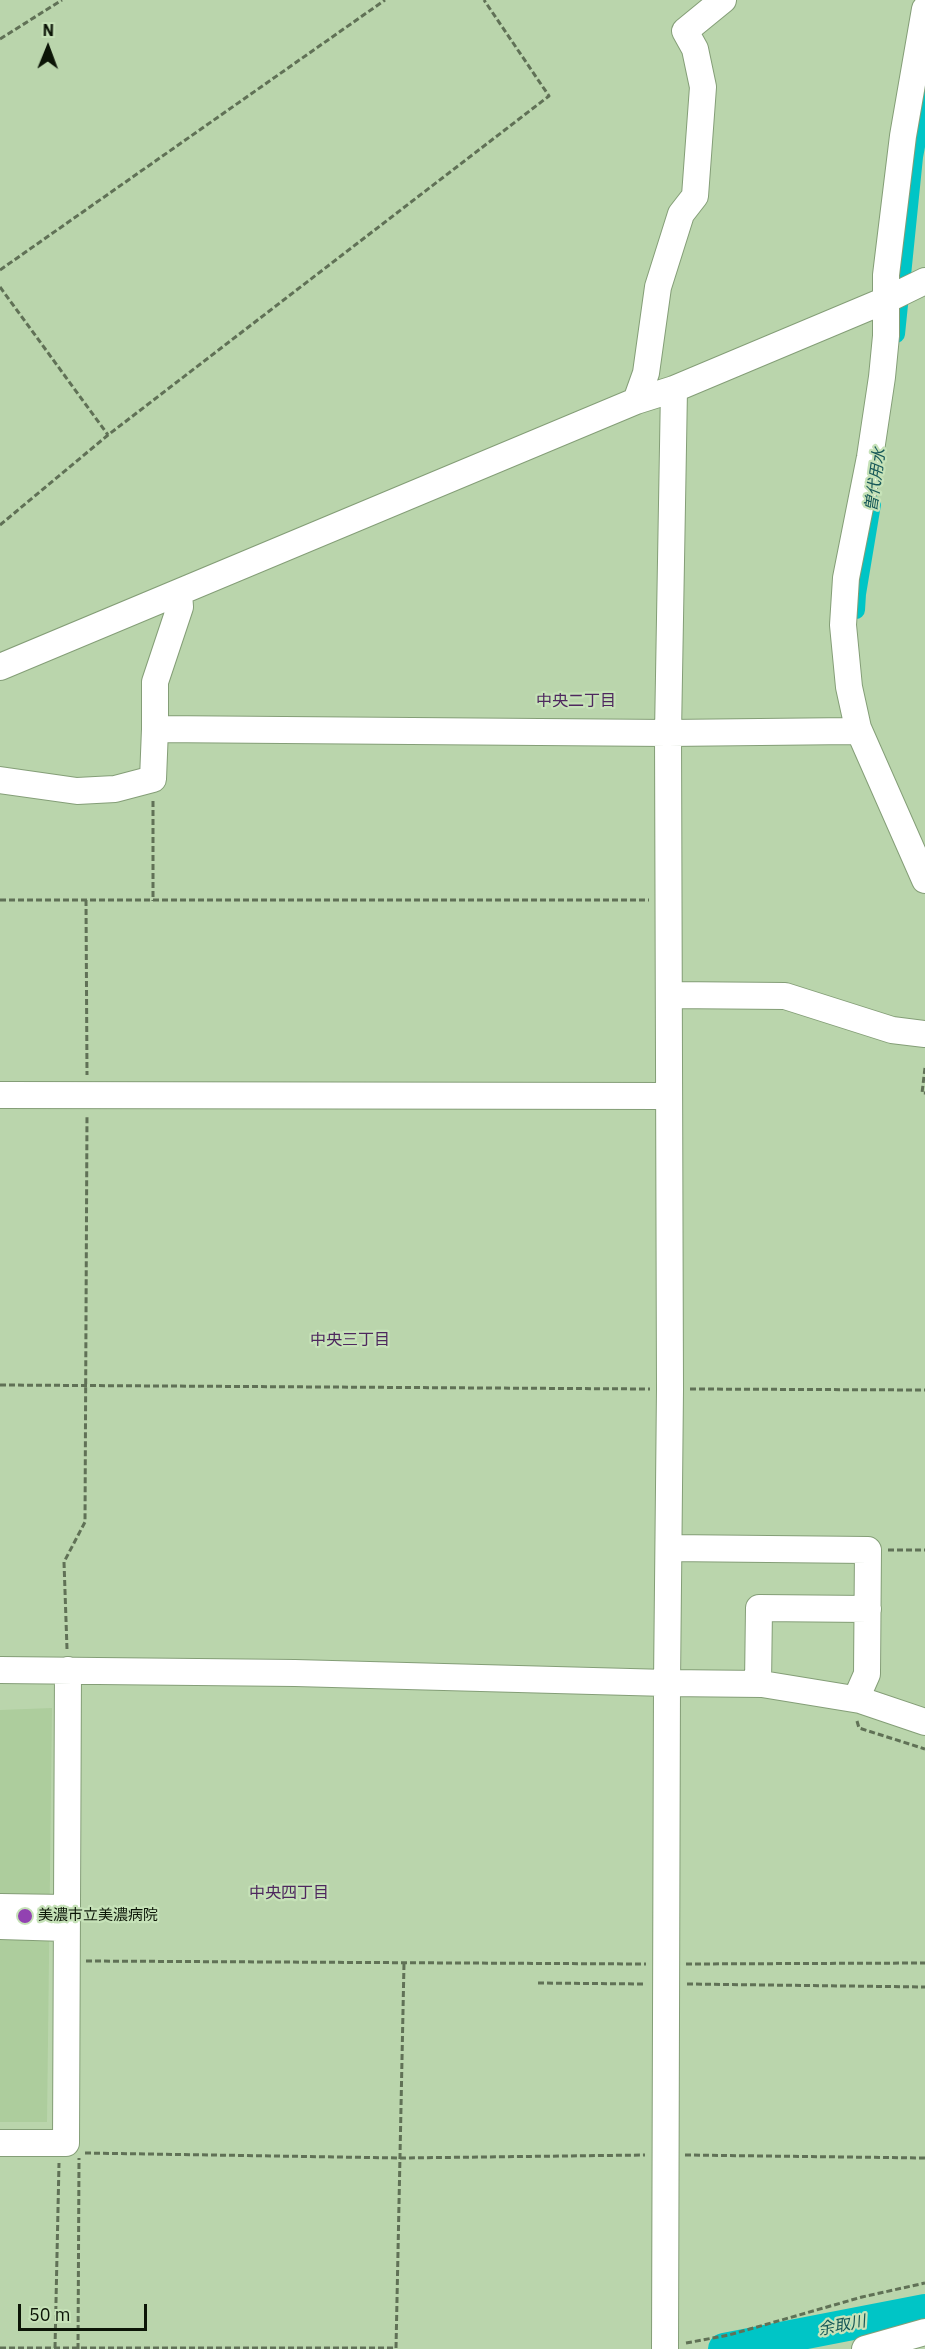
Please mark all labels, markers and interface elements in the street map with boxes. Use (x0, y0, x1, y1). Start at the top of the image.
north arrow (18, 18, 78, 78)
text: N (42, 20, 54, 40)
water label: 曽代用水 (862, 447, 890, 513)
district label: 中央二丁目 (536, 691, 616, 711)
district label: 中央三丁目 (310, 1330, 390, 1350)
district label: 中央四丁目 (249, 1883, 329, 1903)
marker: 美濃市立美濃病院 (16, 1907, 34, 1925)
place label: 美濃市立美濃病院 (38, 1907, 158, 1925)
scale bar (21, 2292, 150, 2330)
text: 50 m (29, 2303, 71, 2326)
water label: 余取川 (817, 2312, 867, 2340)

